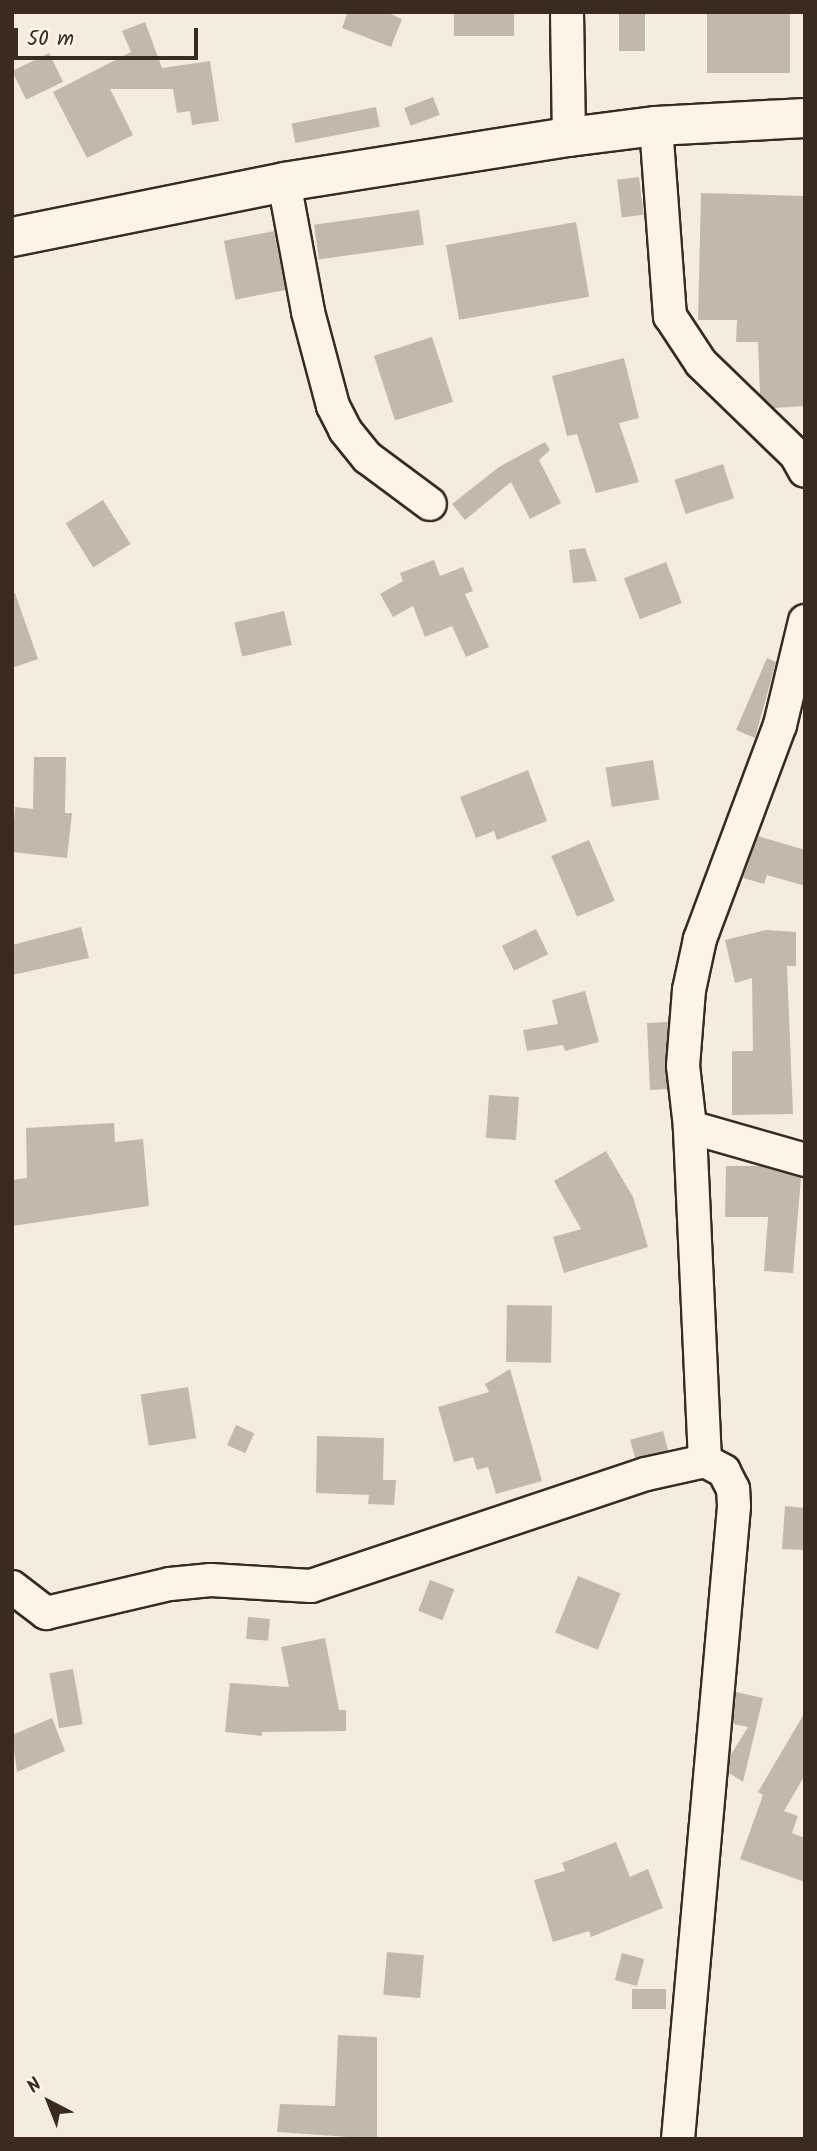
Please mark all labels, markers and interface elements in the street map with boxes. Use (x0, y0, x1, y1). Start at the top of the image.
scale bar (18, 14, 201, 58)
text: 50 m (27, 23, 74, 56)
north arrow (14, 2067, 84, 2137)
text: N (20, 2071, 49, 2102)

